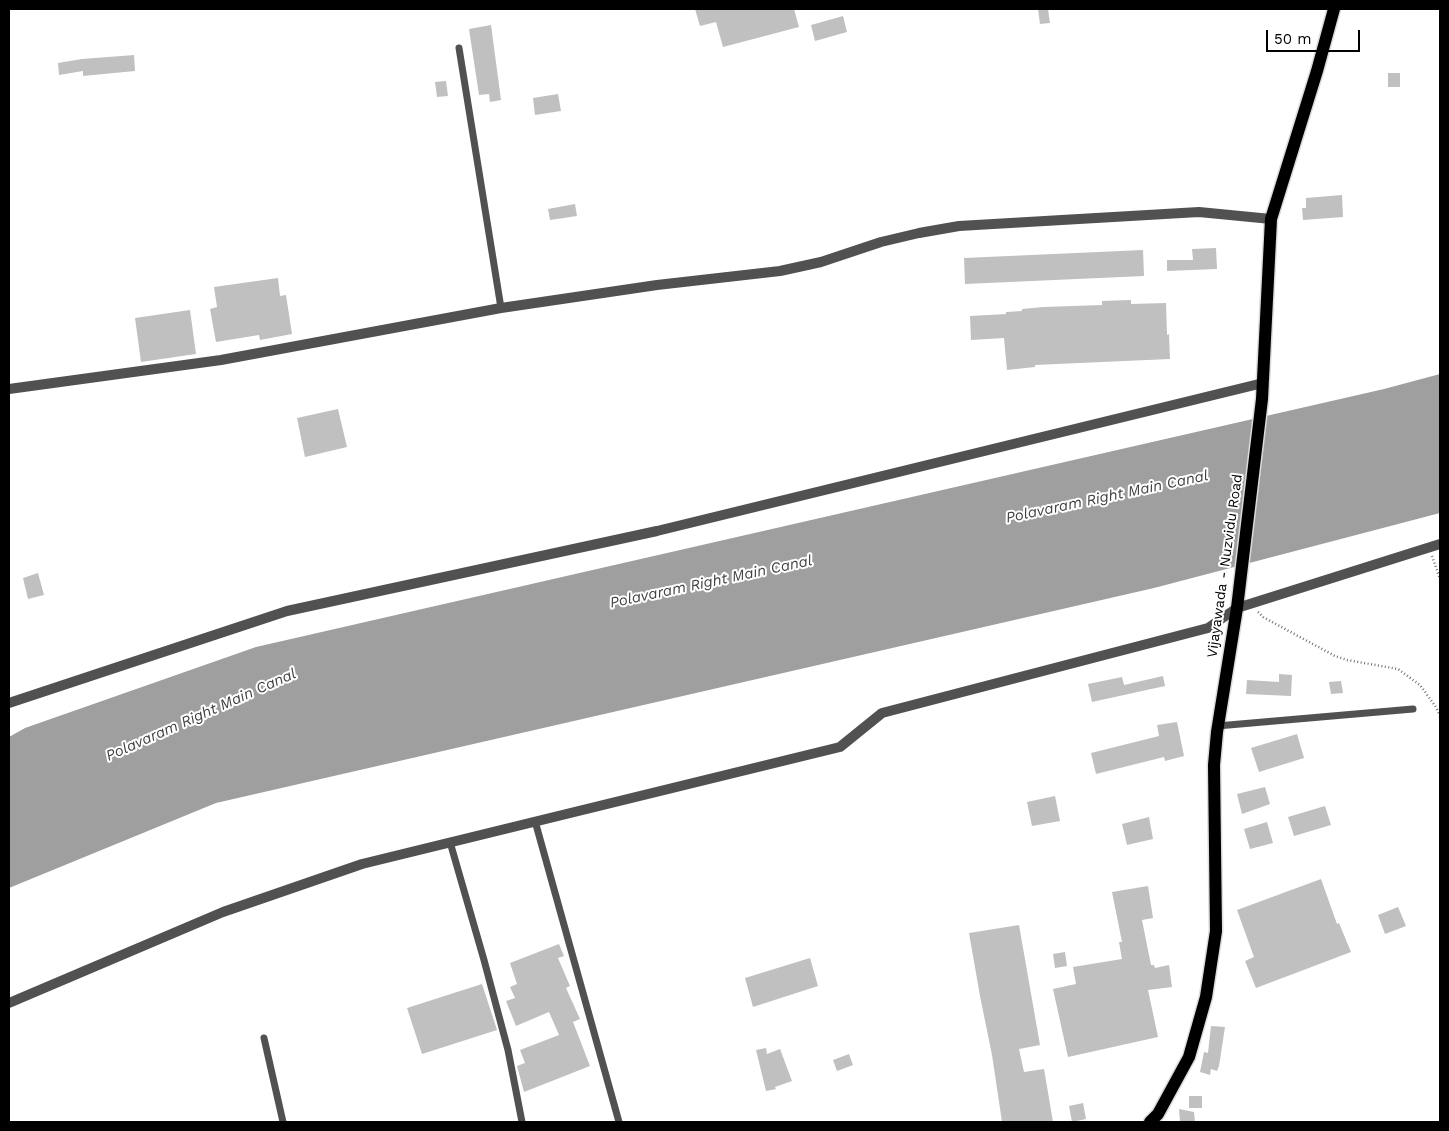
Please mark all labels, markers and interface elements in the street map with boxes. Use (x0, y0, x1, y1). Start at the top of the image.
scale bar (1269, 20, 1363, 52)
text: 50 m (1274, 30, 1311, 48)
water label: Polavaram Right Main Canal (1004, 467, 1210, 527)
street label: Vijayawada - Nuzvidu Road (1204, 473, 1246, 659)
water label: Polavaram Right Main Canal (608, 552, 814, 612)
water label: Polavaram Right Main Canal (103, 665, 299, 765)

